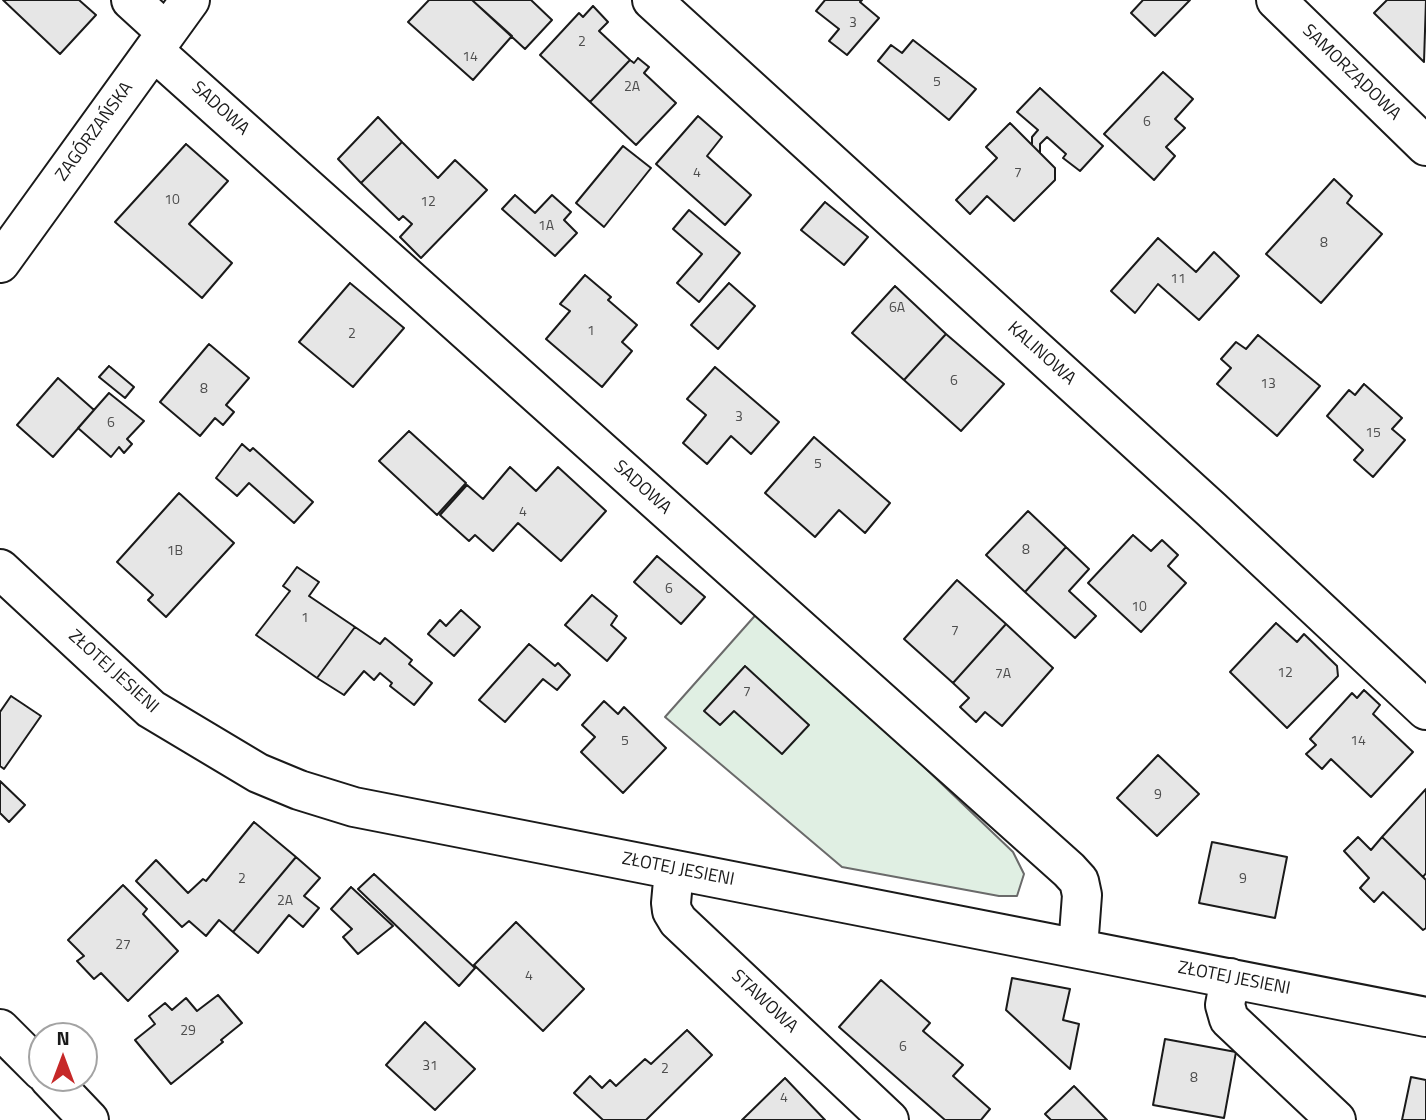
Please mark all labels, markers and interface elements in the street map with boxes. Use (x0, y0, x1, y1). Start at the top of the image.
house number: 3 (849, 16, 857, 32)
street label: SAMORZĄDOWA (1297, 21, 1405, 125)
house number: 2 (578, 35, 586, 51)
house number: 14 (462, 50, 478, 66)
house number: 5 (933, 75, 941, 91)
street label: ZAGÓRZAŃSKA (52, 78, 138, 186)
street label: SADOWA (187, 78, 253, 140)
house number: 2A (624, 80, 640, 96)
house number: 6 (1143, 115, 1151, 131)
house number: 4 (693, 166, 701, 182)
house number: 7 (1014, 166, 1022, 182)
house number: 10 (164, 193, 180, 209)
house number: 12 (420, 195, 436, 211)
house number: 1A (538, 219, 554, 235)
house number: 8 (1320, 236, 1328, 252)
house number: 11 (1170, 272, 1186, 288)
house number: 6A (889, 301, 905, 317)
street label: KALINOWA (1002, 318, 1080, 390)
house number: 1 (587, 324, 595, 340)
house number: 2 (348, 327, 356, 343)
house number: 6 (950, 374, 958, 390)
house number: 13 (1260, 377, 1276, 393)
house number: 8 (200, 382, 208, 398)
house number: 3 (735, 410, 743, 426)
house number: 6 (107, 416, 115, 432)
house number: 15 (1365, 426, 1381, 442)
street label: SADOWA (609, 457, 675, 519)
house number: 5 (814, 457, 822, 473)
house number: 4 (519, 505, 527, 521)
house number: 8 (1022, 543, 1030, 559)
house number: 1B (167, 544, 183, 560)
house number: 6 (665, 582, 673, 598)
house number: 10 (1131, 600, 1147, 616)
house number: 1 (301, 611, 309, 627)
house number: 7 (951, 624, 959, 640)
street label: ZŁOTEJ JESIENI (63, 626, 163, 718)
house number: 12 (1277, 666, 1293, 682)
house number: 7A (995, 667, 1011, 683)
house number: 7 (743, 685, 751, 701)
house number: 5 (621, 734, 629, 750)
house number: 14 (1350, 734, 1366, 750)
house number: 9 (1154, 788, 1162, 804)
street label: ZŁOTEJ JESIENI (620, 849, 736, 891)
house number: 2 (238, 872, 246, 888)
house number: 9 (1239, 872, 1247, 888)
house number: 2A (277, 894, 293, 910)
house number: 27 (115, 938, 131, 954)
street label: ZŁOTEJ JESIENI (1176, 958, 1292, 1000)
street label: STAWOWA (726, 966, 802, 1038)
house number: 4 (525, 969, 533, 985)
north arrow (28, 1022, 98, 1092)
text: N (56, 1023, 70, 1052)
house number: 29 (180, 1024, 196, 1040)
house number: 6 (899, 1040, 907, 1056)
house number: 31 (422, 1059, 438, 1075)
house number: 2 (661, 1062, 669, 1078)
house number: 8 (1190, 1071, 1198, 1087)
house number: 4 (780, 1091, 788, 1107)

